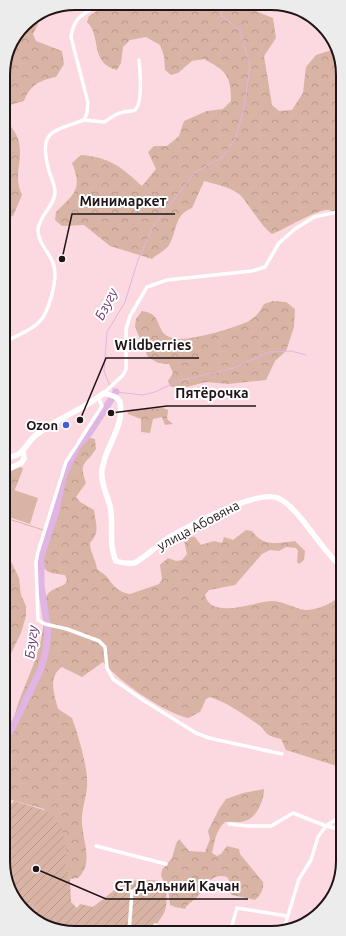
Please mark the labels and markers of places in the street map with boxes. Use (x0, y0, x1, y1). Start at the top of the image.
callout: Минимаркет (72, 188, 175, 214)
callout: Wildberries (106, 332, 199, 358)
callout: Пятёрочка (167, 380, 256, 406)
place label: Ozon (26, 418, 58, 432)
marker: Ozon (61, 420, 71, 430)
callout: СТ Дальний Качан (106, 873, 248, 899)

